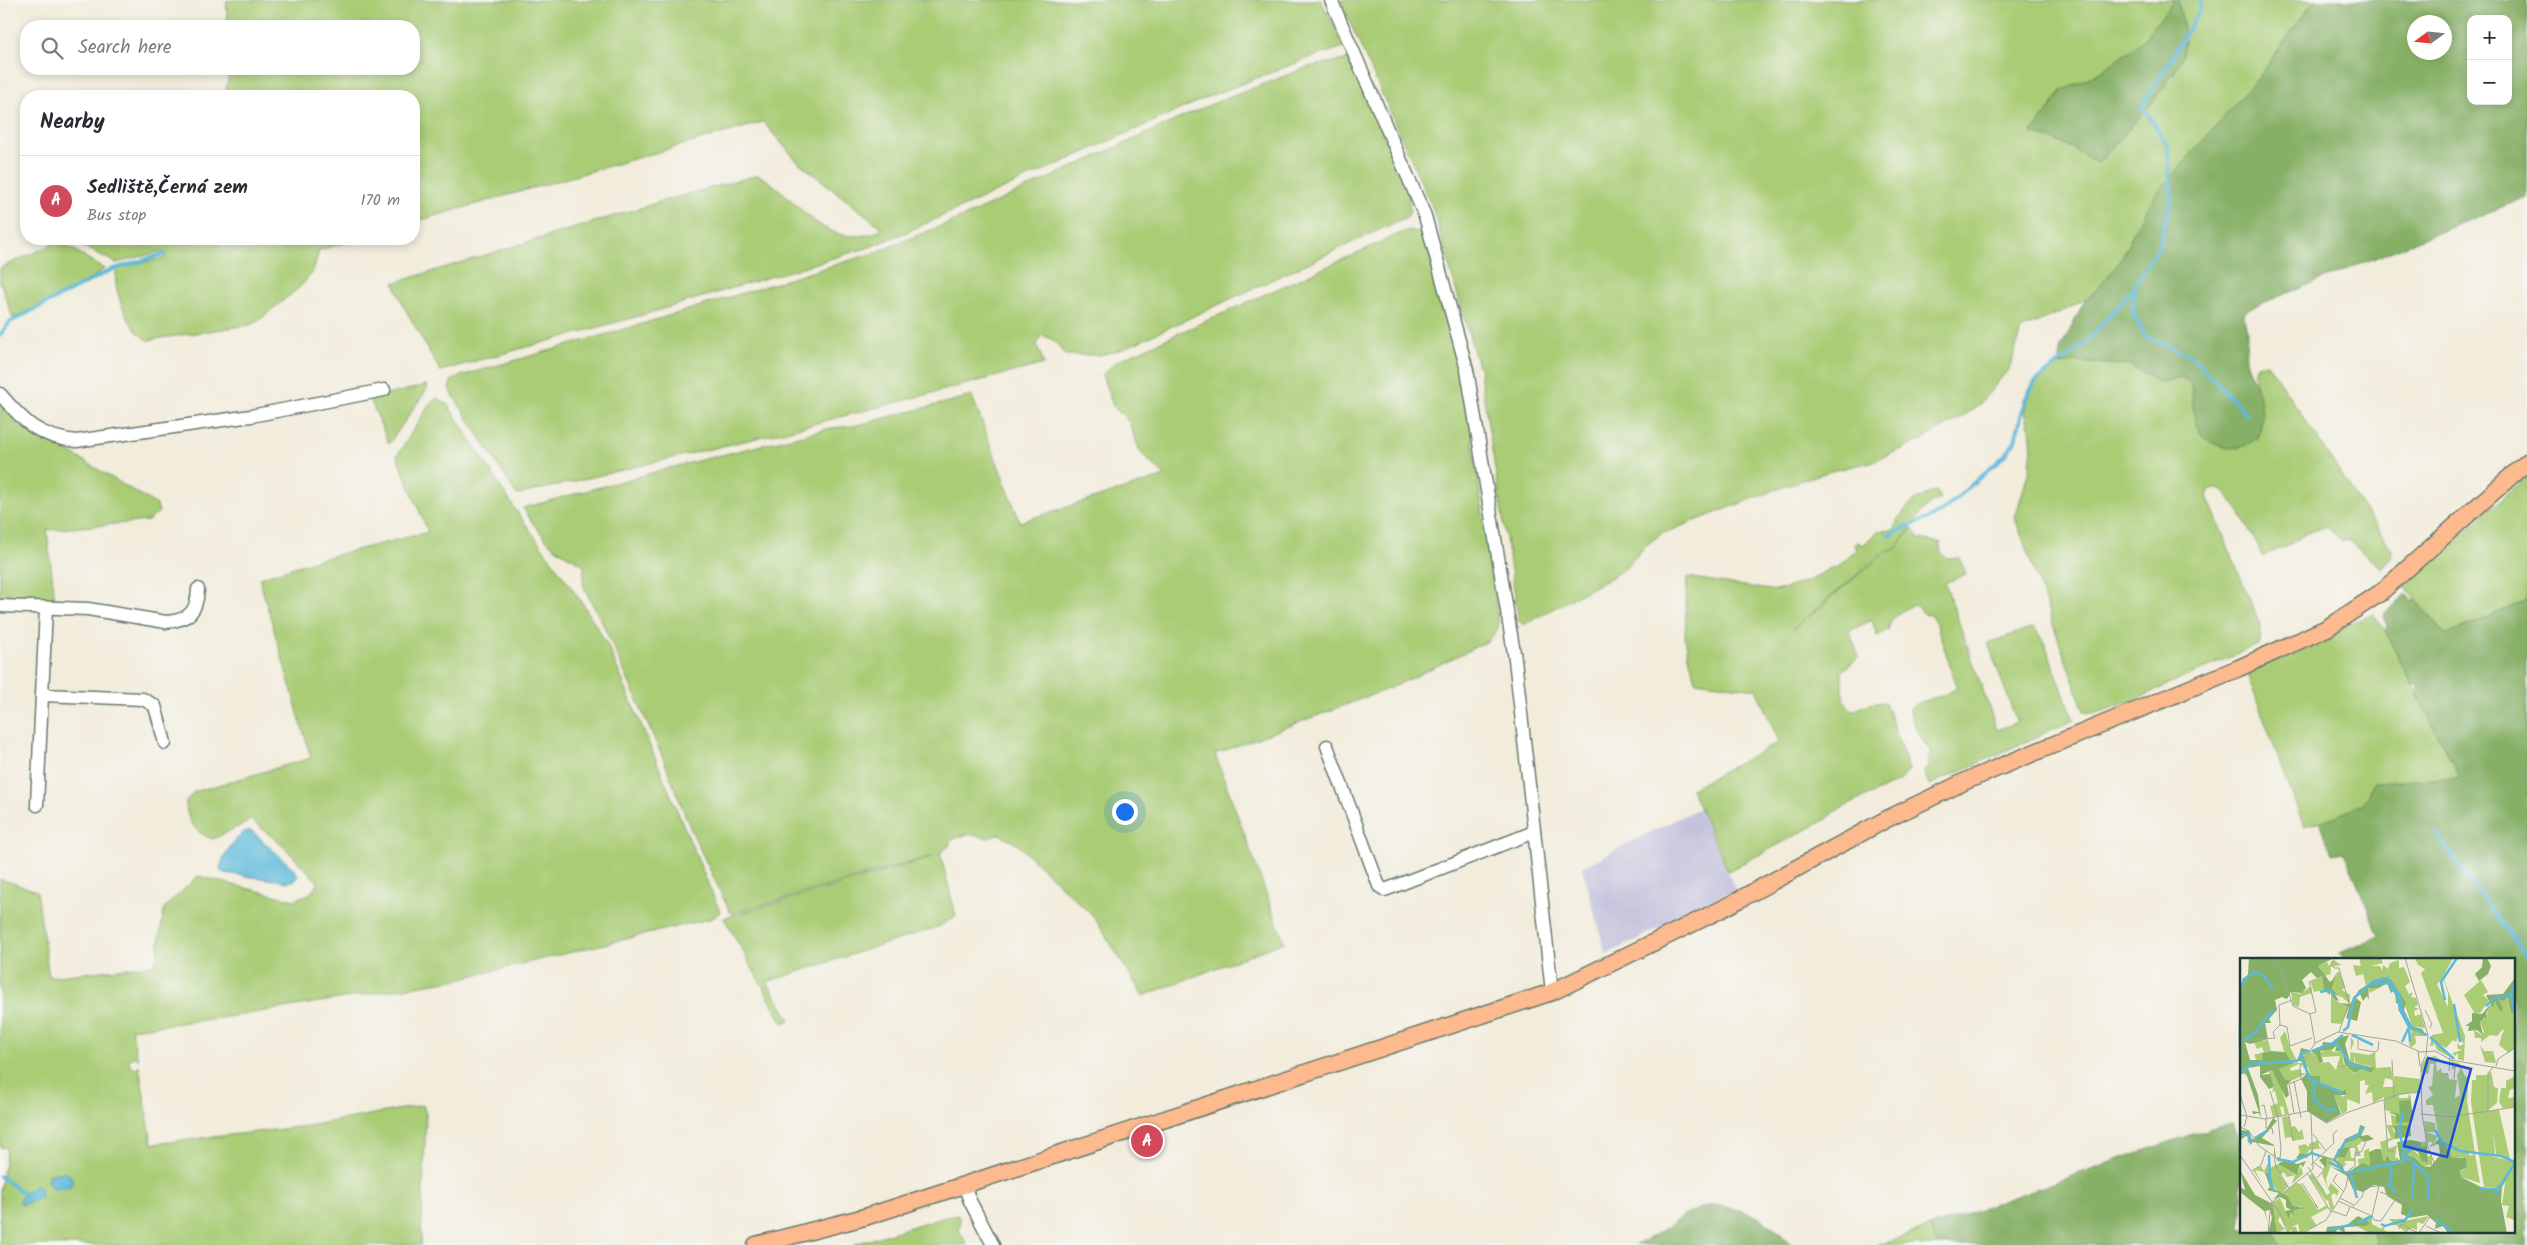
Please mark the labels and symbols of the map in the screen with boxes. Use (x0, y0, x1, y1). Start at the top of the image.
north arrow (2407, 15, 2452, 60)
your location (1112, 799, 1138, 825)
inset map (2240, 958, 2514, 1232)
pin: A (1131, 1122, 1163, 1160)

